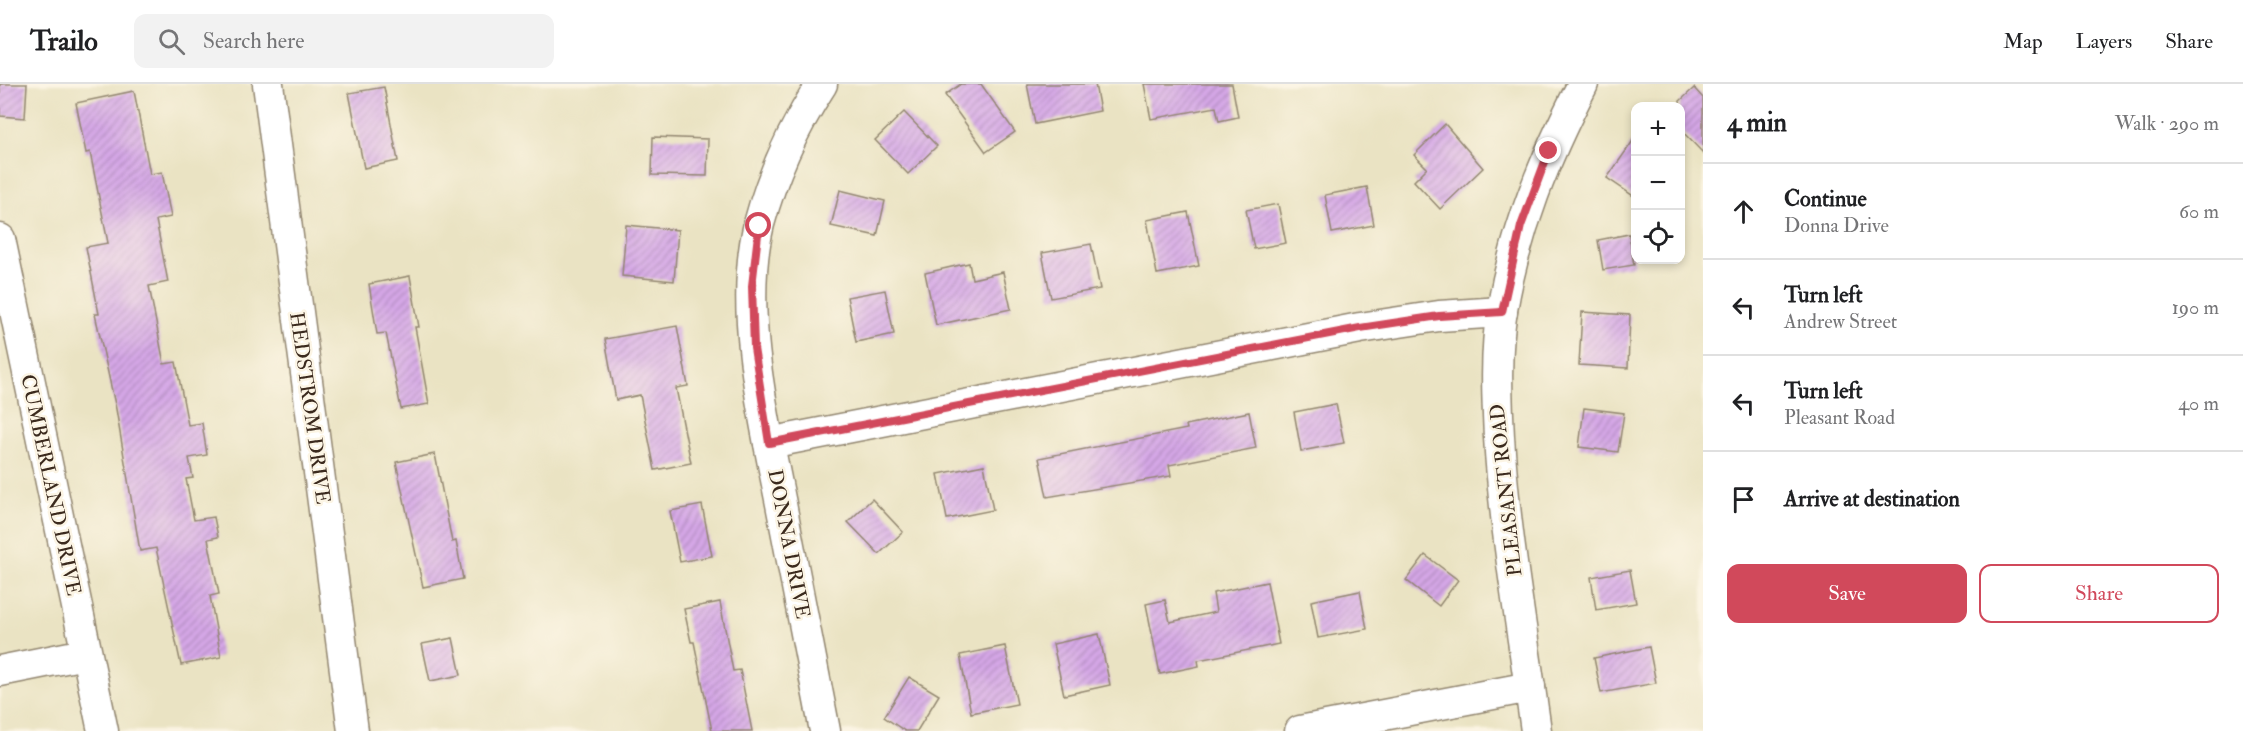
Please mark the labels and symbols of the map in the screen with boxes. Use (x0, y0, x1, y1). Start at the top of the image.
route end (1535, 137, 1561, 163)
route start (745, 212, 771, 238)
street label: HEDSTROM DRIVE (284, 310, 336, 506)
street label: CUMBERLAND DRIVE (15, 372, 87, 598)
street label: PLEASANT ROAD (1485, 403, 1527, 577)
street label: DONNA DRIVE (762, 467, 816, 621)

